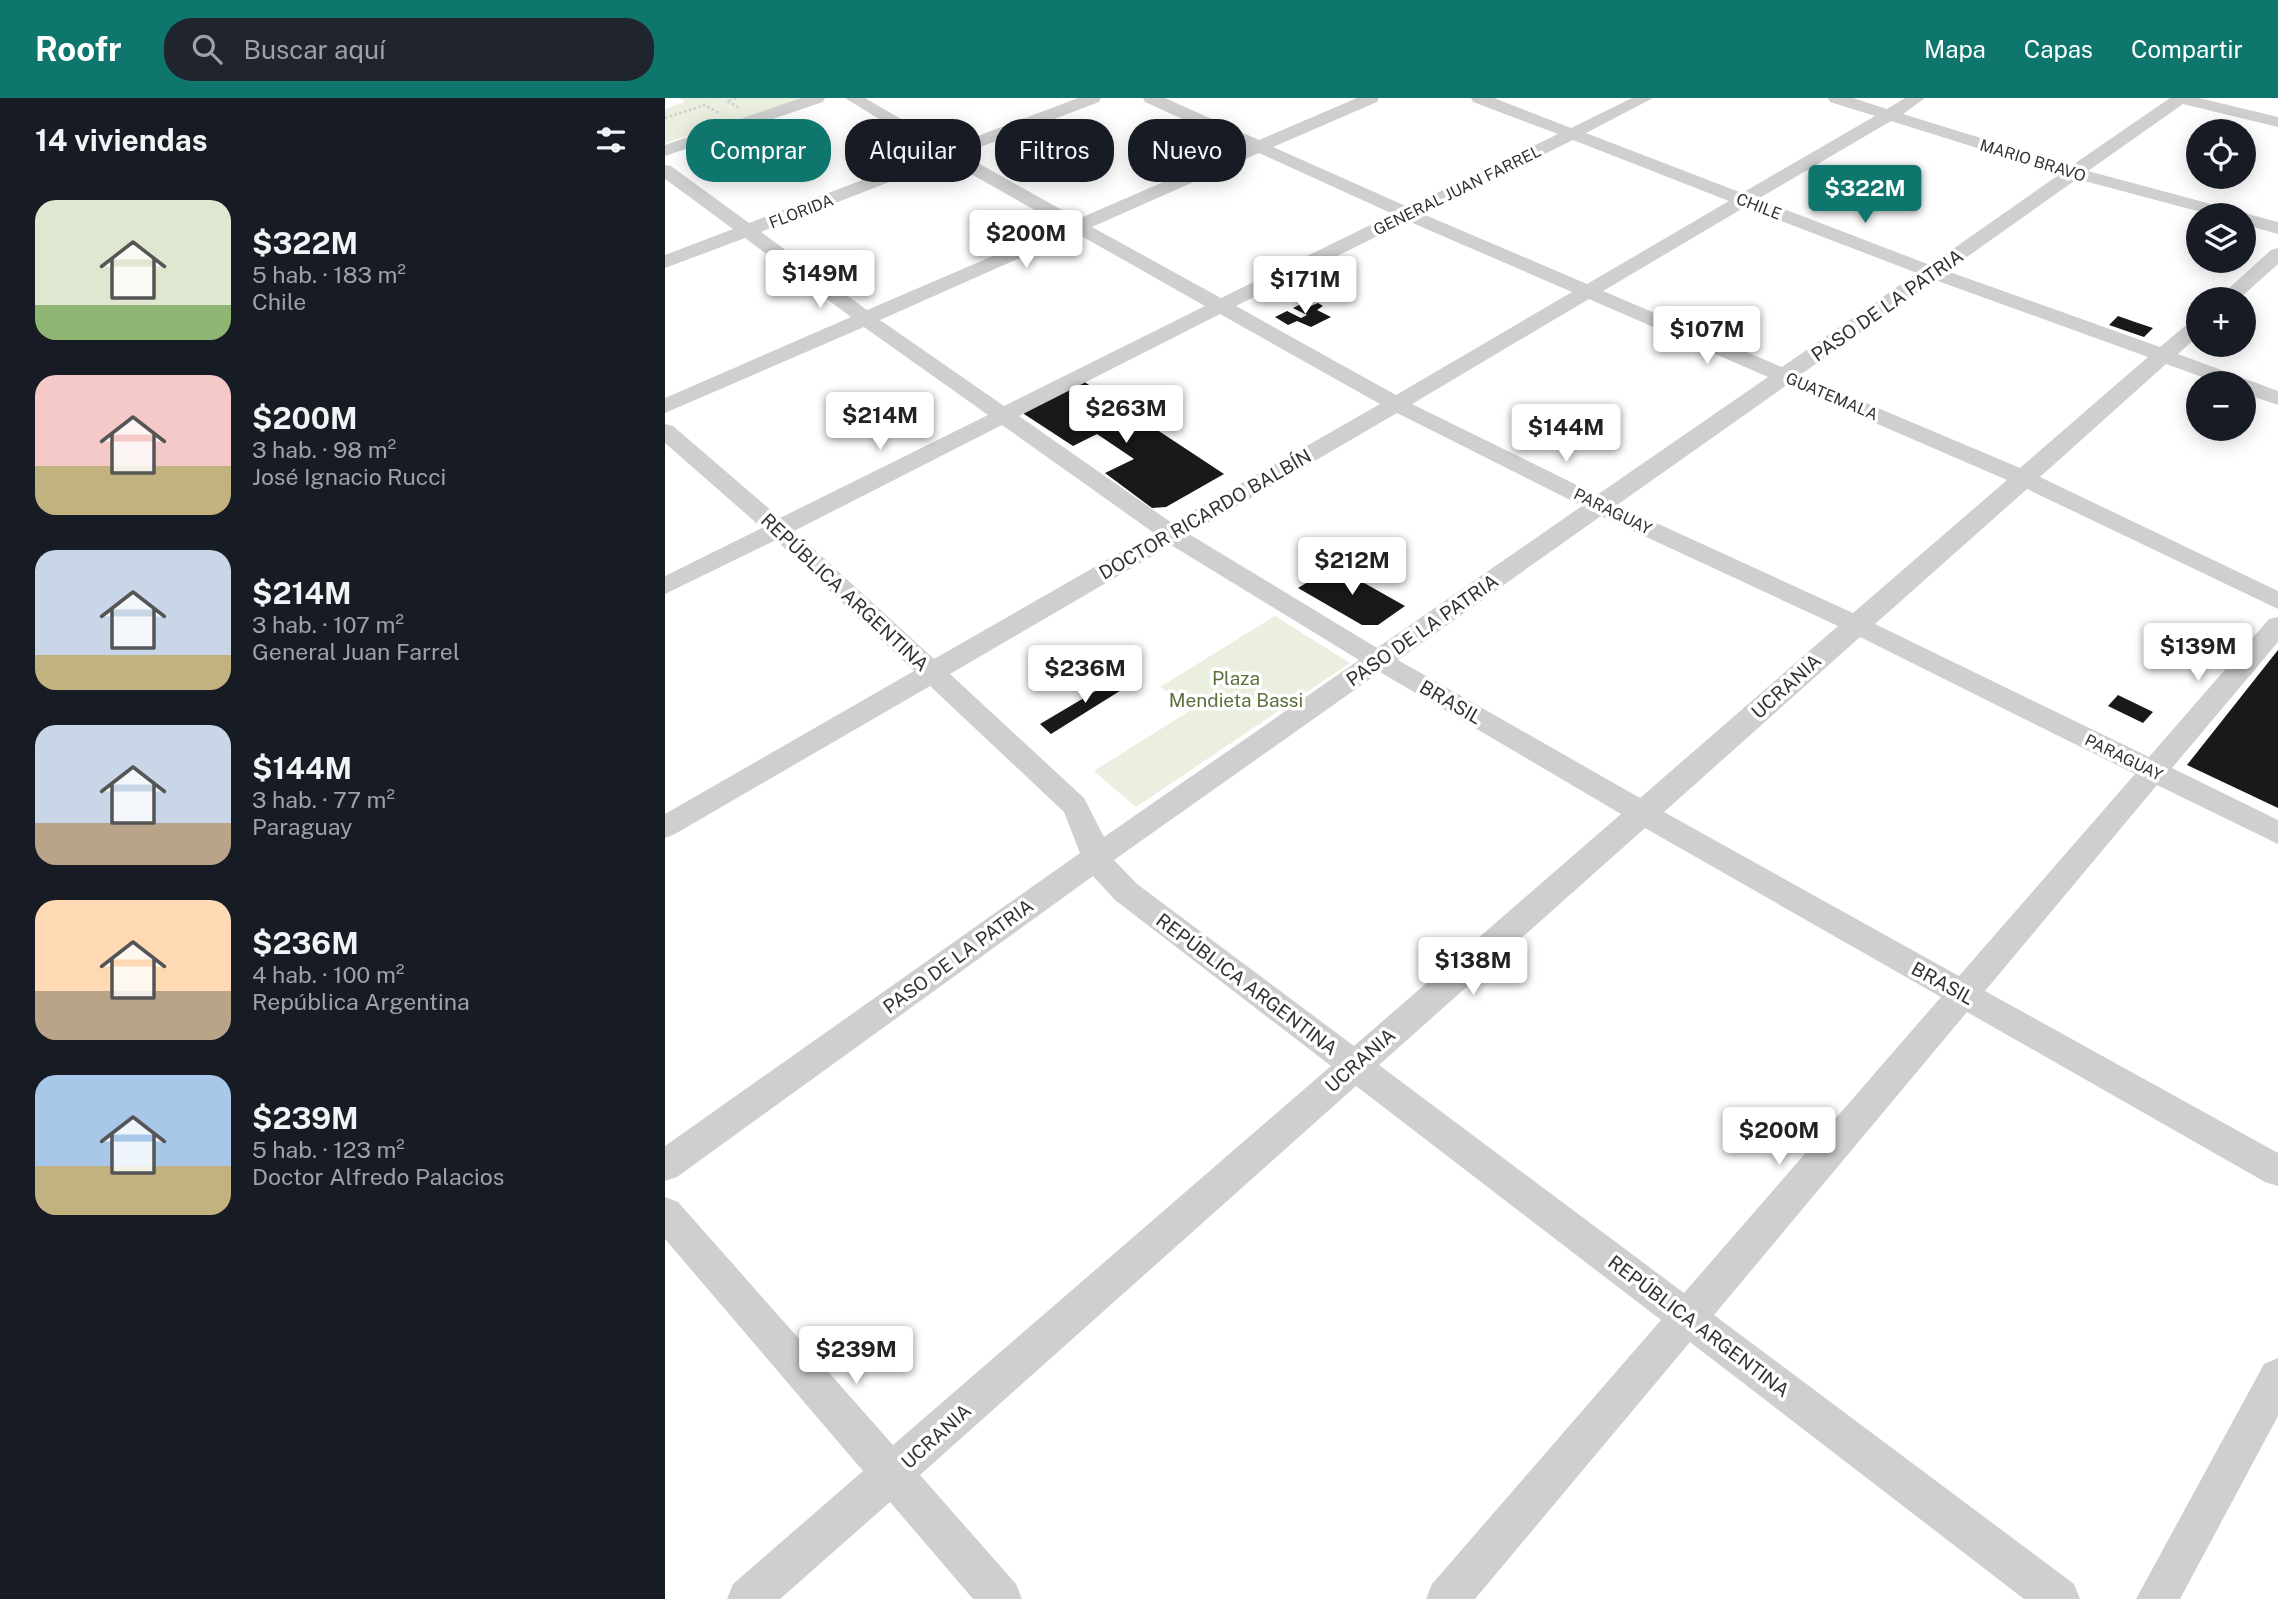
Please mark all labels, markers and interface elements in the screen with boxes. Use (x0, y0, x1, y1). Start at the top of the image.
search box (164, 18, 654, 81)
text: Roofr (35, 30, 122, 68)
icon: search (188, 30, 226, 68)
text: Buscar aquí (244, 34, 385, 65)
text: Mapa (1924, 35, 1986, 63)
text: Capas (2024, 35, 2093, 63)
text: Compartir (2131, 35, 2243, 63)
chip: Comprar (686, 119, 831, 182)
chip: Alquilar (845, 119, 981, 182)
chip: Filtros (995, 119, 1114, 182)
chip: Nuevo (1128, 119, 1246, 182)
map controls (2186, 119, 2256, 441)
button: locate (2186, 119, 2256, 189)
icon: filters (592, 121, 630, 159)
text: 14 viviendas (35, 122, 207, 158)
street label: MARIO BRAVO (1977, 135, 2088, 186)
street label: GENERAL JUAN FARREL (1370, 142, 1544, 239)
pin: $322M (1816, 166, 1914, 225)
text: $322M (1824, 174, 1906, 201)
street label: CHILE (1733, 189, 1784, 224)
street label: FLORIDA (766, 190, 836, 232)
button: layers (2186, 203, 2256, 273)
pin: $200M (977, 211, 1075, 270)
text: $200M (986, 219, 1066, 246)
text: $322M (252, 225, 358, 261)
icon: home (91, 228, 175, 312)
street label: PASO DE LA PATRIA (1807, 244, 1967, 366)
pin: $149M (771, 250, 869, 310)
pin: $171M (1256, 256, 1354, 316)
text: $149M (782, 259, 858, 286)
text: 5 hab. · 183 m² (252, 261, 406, 288)
text: $171M (1269, 265, 1341, 292)
button: + (2186, 287, 2256, 357)
text: Chile (252, 288, 306, 315)
pin: $107M (1658, 306, 1756, 366)
text: $107M (1669, 315, 1745, 342)
street label: GUATEMALA (1783, 369, 1881, 424)
button: − (2186, 371, 2256, 441)
pin: $263M (1077, 386, 1175, 445)
pin: $214M (831, 392, 929, 452)
text: $263M (1085, 394, 1167, 421)
text: $200M (252, 400, 358, 436)
text: $214M (842, 401, 918, 428)
icon: home (91, 403, 175, 487)
pin: $144M (1517, 404, 1615, 464)
text: $144M (1528, 413, 1604, 440)
text: 3 hab. · 98 m² (252, 436, 396, 463)
street label: DOCTOR RICARDO BALBÍN (1095, 444, 1315, 584)
text: José Ignacio Rucci (252, 463, 446, 490)
street label: PARAGUAY (1571, 484, 1655, 539)
street label: REPÚBLICA ARGENTINA (757, 509, 933, 675)
pin: $212M (1303, 538, 1401, 597)
text: $212M (1314, 546, 1390, 573)
street label: PASO DE LA PATRIA (1342, 569, 1502, 691)
text: $214M (252, 575, 352, 611)
icon: home (91, 578, 175, 662)
text: 3 hab. · 107 m² (252, 611, 404, 638)
pin: $139M (2149, 624, 2247, 683)
text: $139M (2160, 632, 2236, 659)
text: General Juan Farrel (252, 638, 460, 665)
pin: $236M (1036, 646, 1134, 705)
street label: UCRANIA (1747, 649, 1825, 723)
text: $236M (1044, 654, 1126, 681)
park label: Plaza Mendieta Bassi (1169, 667, 1303, 711)
street label: BRASIL (1416, 675, 1486, 729)
street label: PARAGUAY (2082, 730, 2166, 785)
text: $144M (252, 750, 352, 786)
icon: home (91, 753, 175, 837)
text: 3 hab. · 77 m² (252, 786, 395, 813)
text: Paraguay (252, 813, 352, 840)
street label: PASO DE LA PATRIA (879, 894, 1037, 1018)
street label: REPÚBLICA ARGENTINA (1152, 909, 1342, 1059)
text: $236M (252, 925, 359, 961)
icon: home (91, 928, 175, 1012)
pin: $138M (1424, 937, 1522, 997)
text: $138M (1434, 946, 1512, 973)
street label: BRASIL (1908, 957, 1978, 1009)
text: 4 hab. · 100 m² (252, 961, 404, 988)
text: República Argentina (252, 988, 470, 1015)
street label: UCRANIA (1320, 1023, 1400, 1097)
text: $239M (252, 1100, 359, 1136)
icon: home (91, 1103, 175, 1187)
pin: $200M (1730, 1108, 1828, 1167)
text: $200M (1739, 1116, 1819, 1143)
text: 5 hab. · 123 m² (252, 1136, 405, 1163)
text: Doctor Alfredo Palacios (252, 1163, 504, 1190)
street label: REPÚBLICA ARGENTINA (1604, 1251, 1794, 1401)
pin: $239M (807, 1326, 905, 1386)
text: $239M (815, 1335, 897, 1362)
street label: UCRANIA (897, 1399, 975, 1473)

